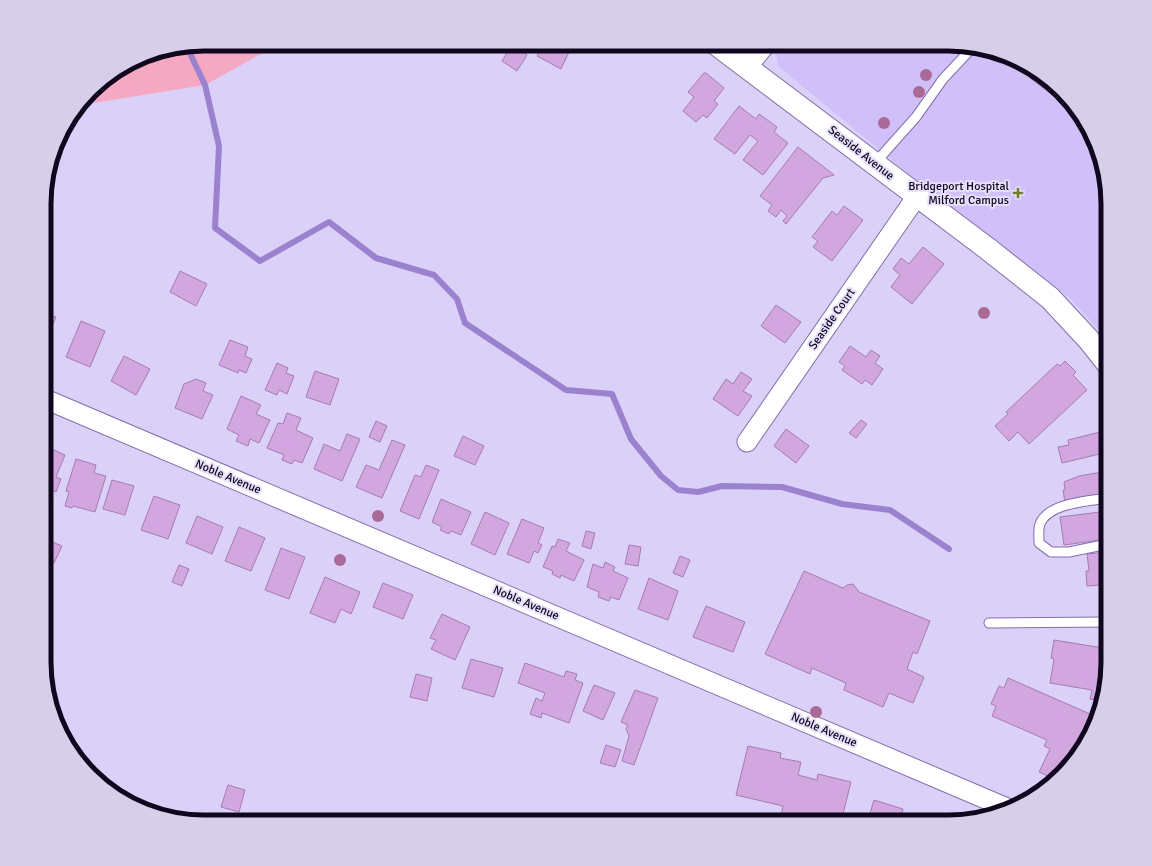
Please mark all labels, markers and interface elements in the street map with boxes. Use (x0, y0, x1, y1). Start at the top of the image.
street label: Seaside Avenue (825, 123, 897, 183)
place label: Bridgeport Hospital Milford Campus (908, 179, 1009, 208)
marker: Bridgeport Hospital Milford Campus (1012, 187, 1024, 199)
street label: Seaside Court (805, 286, 859, 352)
street label: Noble Avenue (193, 456, 263, 498)
street label: Noble Avenue (491, 582, 561, 624)
street label: Noble Avenue (789, 709, 859, 751)

